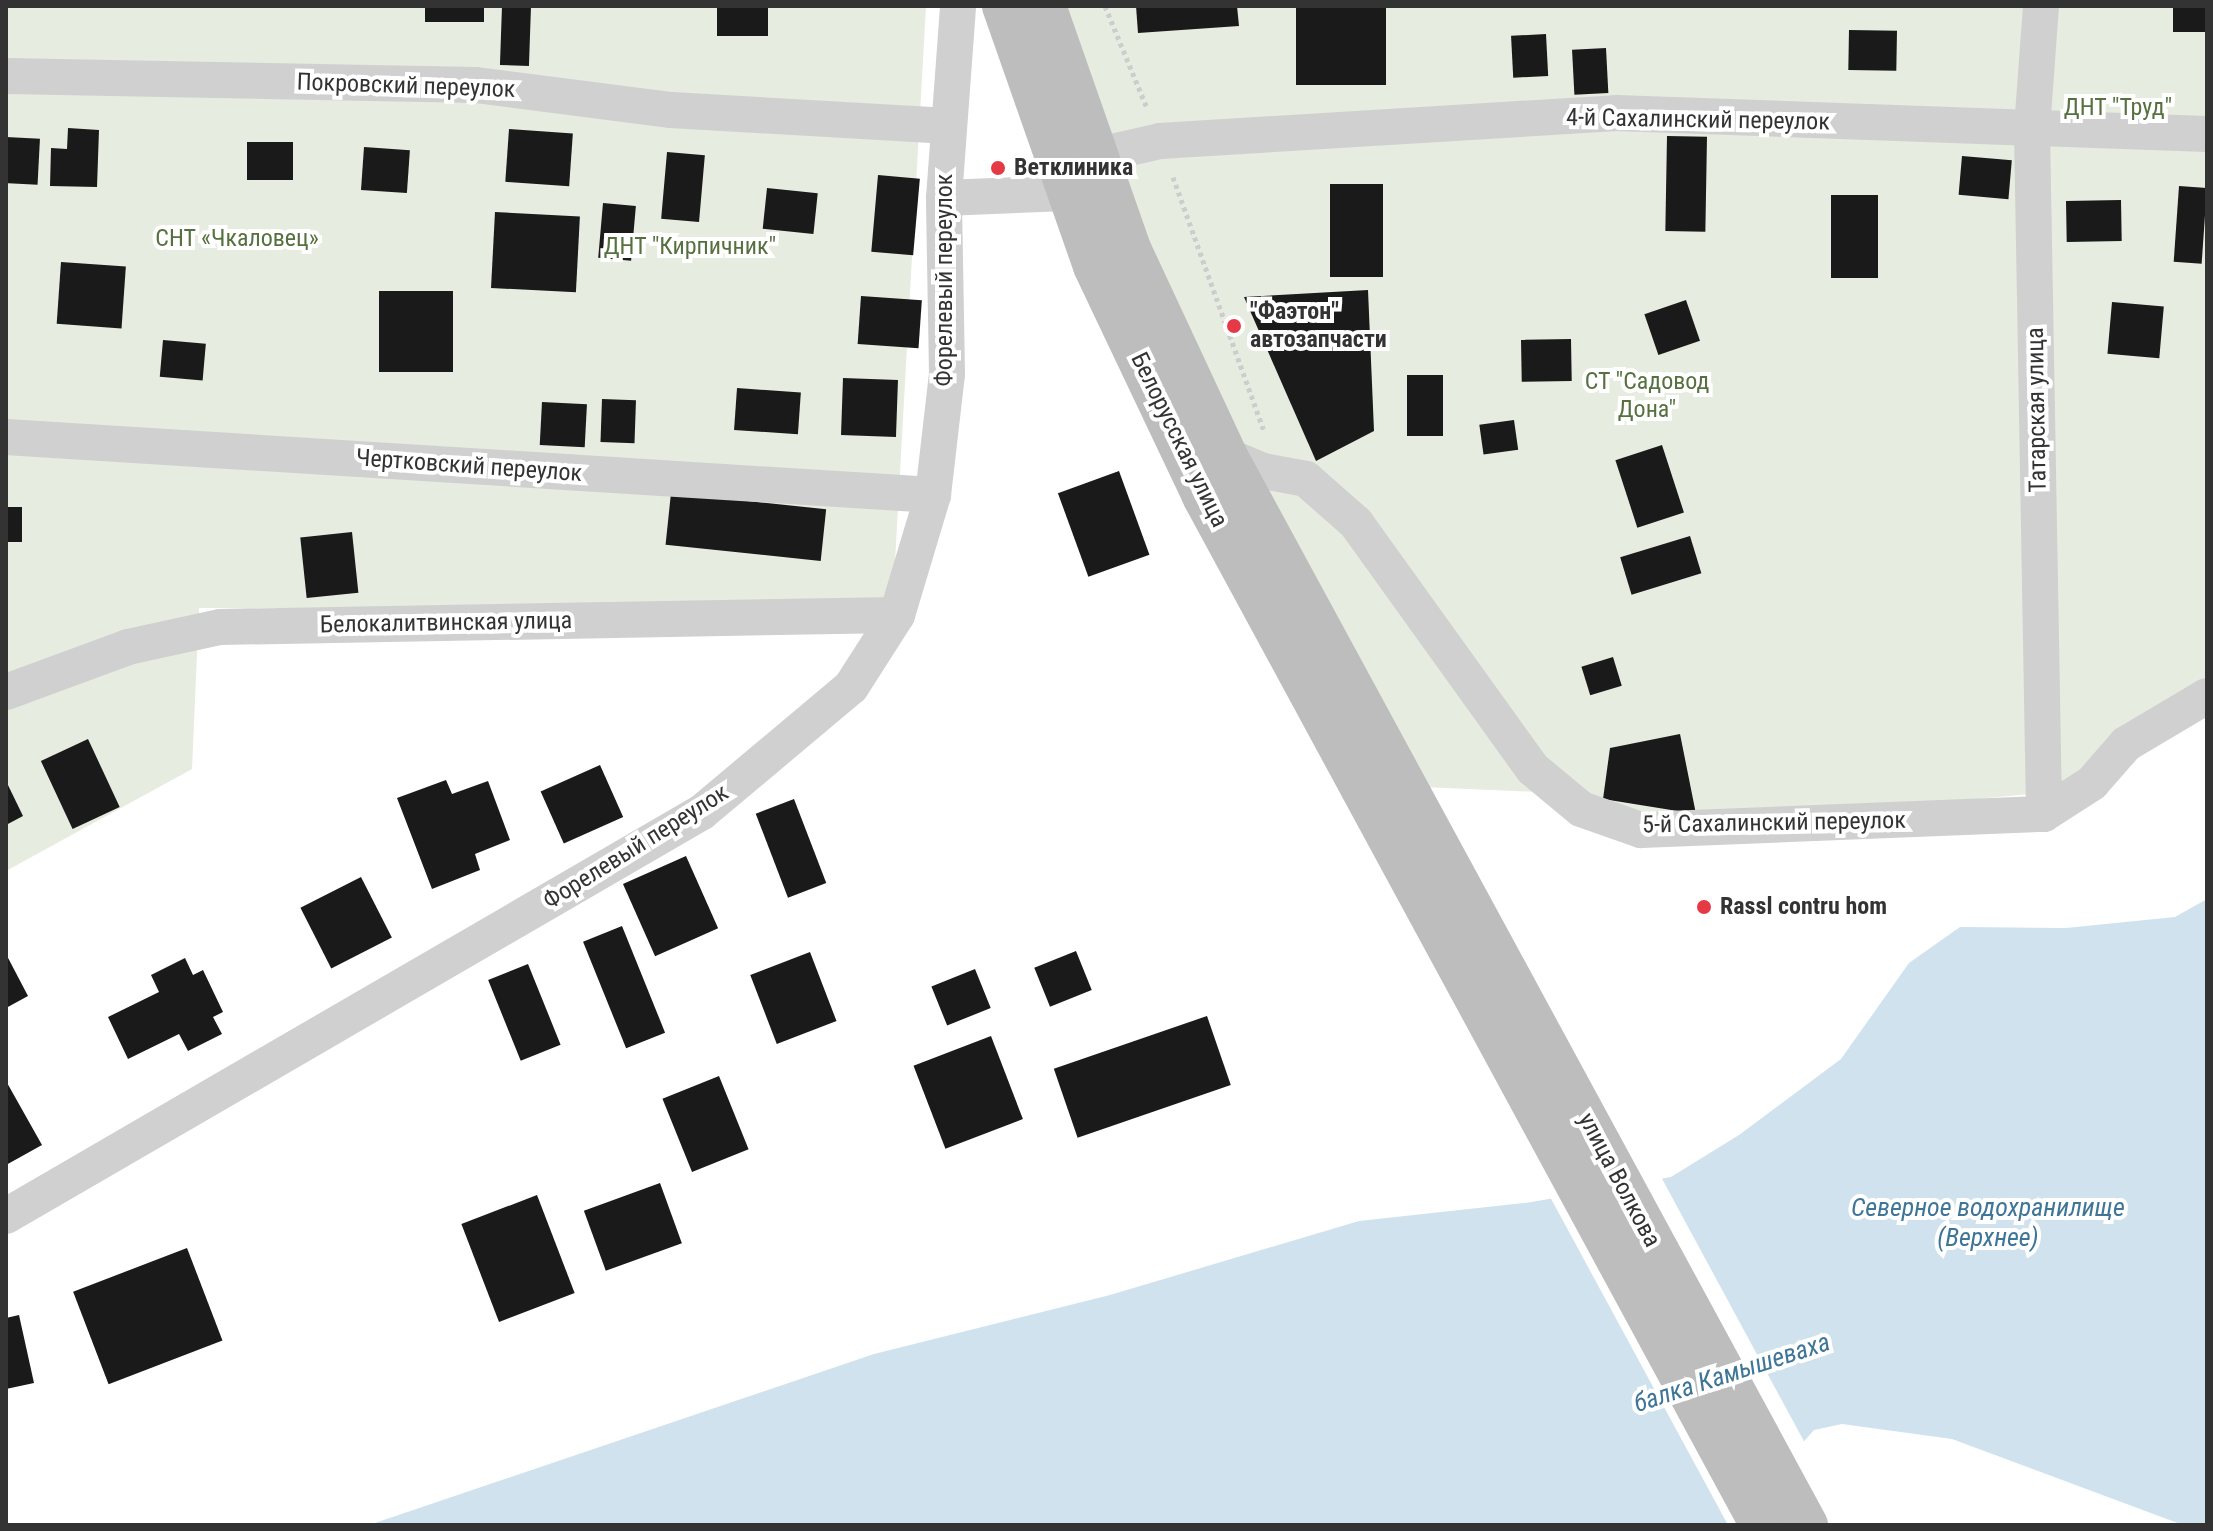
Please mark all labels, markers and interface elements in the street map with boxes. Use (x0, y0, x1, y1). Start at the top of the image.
street label: Покровский переулок (296, 68, 516, 104)
park label: ДНТ "Труд" (2064, 94, 2172, 122)
street label: 4-й Сахалинский переулок (1566, 103, 1830, 137)
place label: Ветклиника (1014, 154, 1133, 182)
marker: Ветклиника (989, 159, 1007, 177)
street label: Форелевый переулок (931, 174, 959, 386)
park label: СНТ «Чкаловец» (155, 225, 319, 253)
park label: ДНТ "Кирпичник" (604, 233, 776, 261)
place label: "Фаэтон" автозапчасти (1250, 298, 1387, 354)
marker: "Фаэтон" автозапчасти (1225, 317, 1243, 335)
street label: Татарская улица (2021, 327, 2053, 493)
street label: Белорусская улица (1124, 348, 1234, 532)
park label: СТ "Садовод Дона" (1584, 368, 1710, 424)
street label: Чертковский переулок (355, 444, 583, 488)
street label: Белокалитвинская улица (320, 606, 572, 640)
street label: Форелевый переулок (538, 778, 734, 916)
street label: 5-й Сахалинский переулок (1642, 806, 1906, 840)
place label: Rassl contru hom (1720, 893, 1887, 921)
marker: Rassl contru hom (1695, 898, 1713, 916)
street label: улица Волкова (1572, 1108, 1666, 1252)
water label: Северное водохранилище (Верхнее) (1851, 1192, 2125, 1254)
water label: балка Камышеваха (1630, 1327, 1834, 1419)

